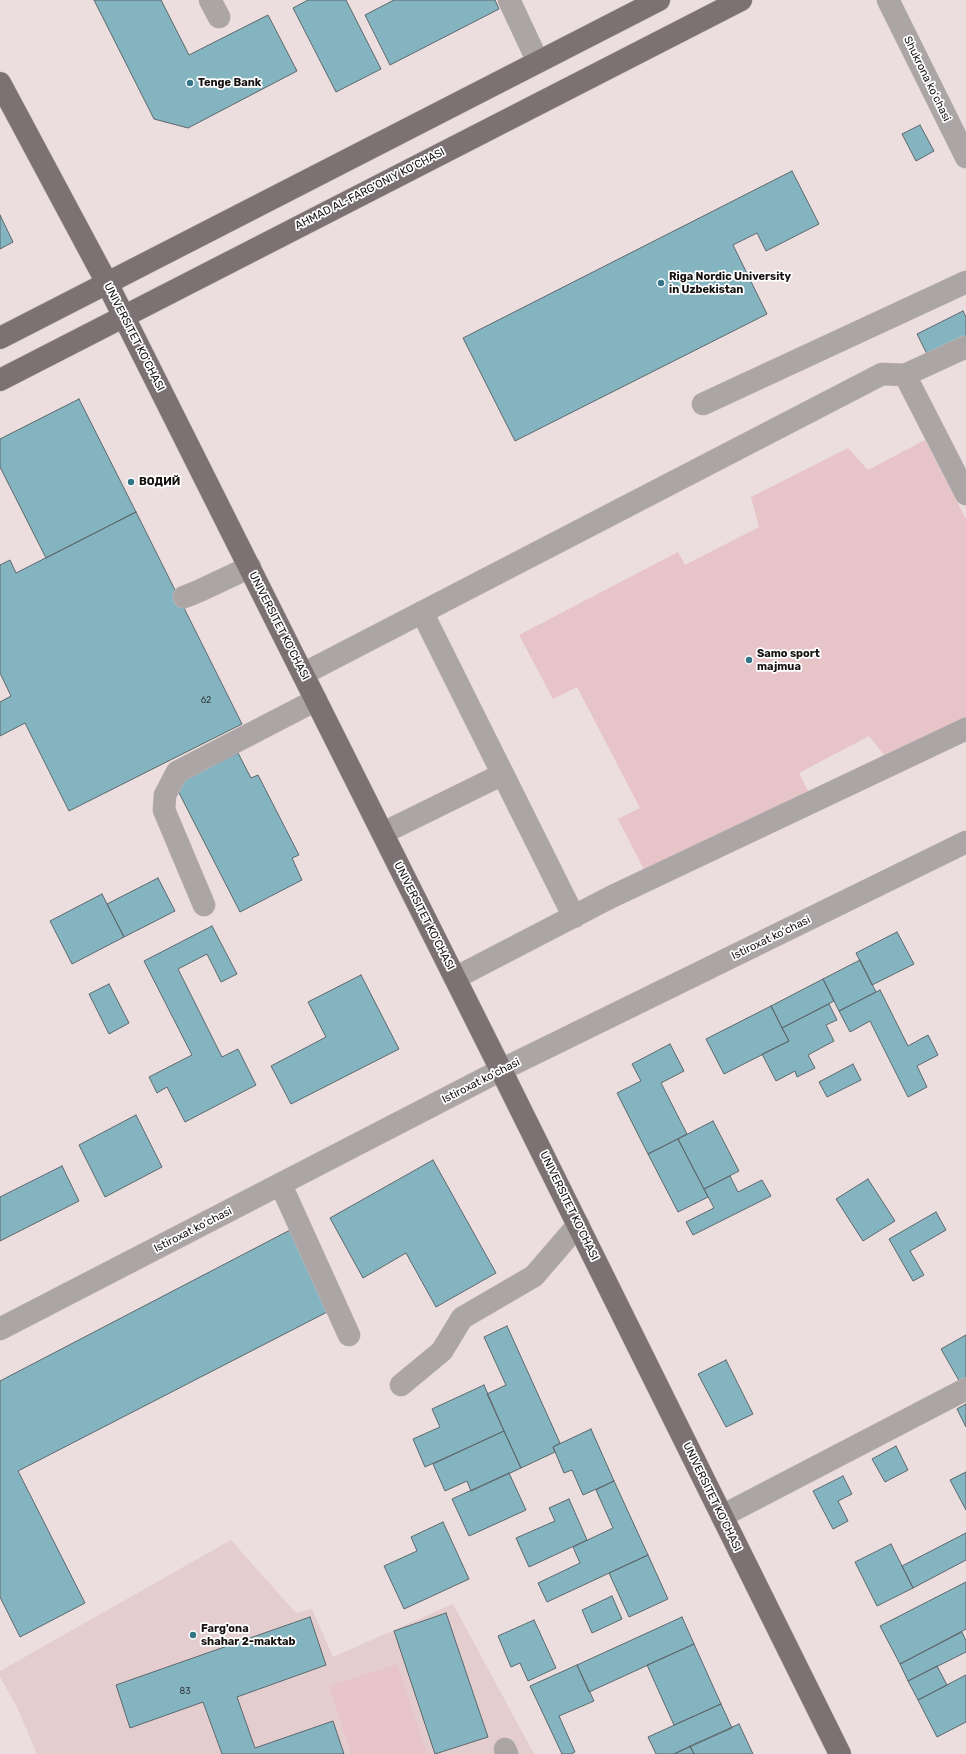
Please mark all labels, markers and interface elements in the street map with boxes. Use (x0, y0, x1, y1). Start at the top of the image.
street label: Shukrona koʻchasi (901, 34, 953, 124)
place label: Tenge Bank (198, 76, 261, 90)
marker: Tenge Bank (185, 78, 195, 88)
street label: AHMAD AL-FARG'ONIY KO'CHASI (293, 145, 447, 233)
place label: Riga Nordic University in Uzbekistan (669, 270, 791, 296)
marker: Riga Nordic University in Uzbekistan (656, 278, 666, 288)
street label: UNIVERSITET KO'CHASI (101, 281, 167, 393)
place label: ВОДИЙ (139, 475, 180, 489)
marker: ВОДИЙ (126, 477, 136, 487)
street label: UNIVERSITET KO'CHASI (246, 570, 312, 682)
place label: Samo sport majmua (757, 647, 820, 673)
marker: Samo sport majmua (744, 655, 754, 665)
house number: 62 (201, 695, 211, 705)
street label: UNIVERSITET KO'CHASI (391, 860, 457, 972)
street label: Istiroxat koʻchasi (729, 913, 813, 963)
street label: Istiroxat koʻchasi (440, 1056, 522, 1106)
street label: UNIVERSITET KO'CHASI (537, 1149, 601, 1263)
street label: Istiroxat koʻchasi (152, 1205, 234, 1255)
street label: UNIVERSITET KO'CHASI (680, 1440, 744, 1554)
place label: Farg'ona shahar 2-maktab (201, 1622, 296, 1648)
marker: Farg'ona shahar 2-maktab (188, 1630, 198, 1640)
house number: 83 (179, 1686, 191, 1696)

